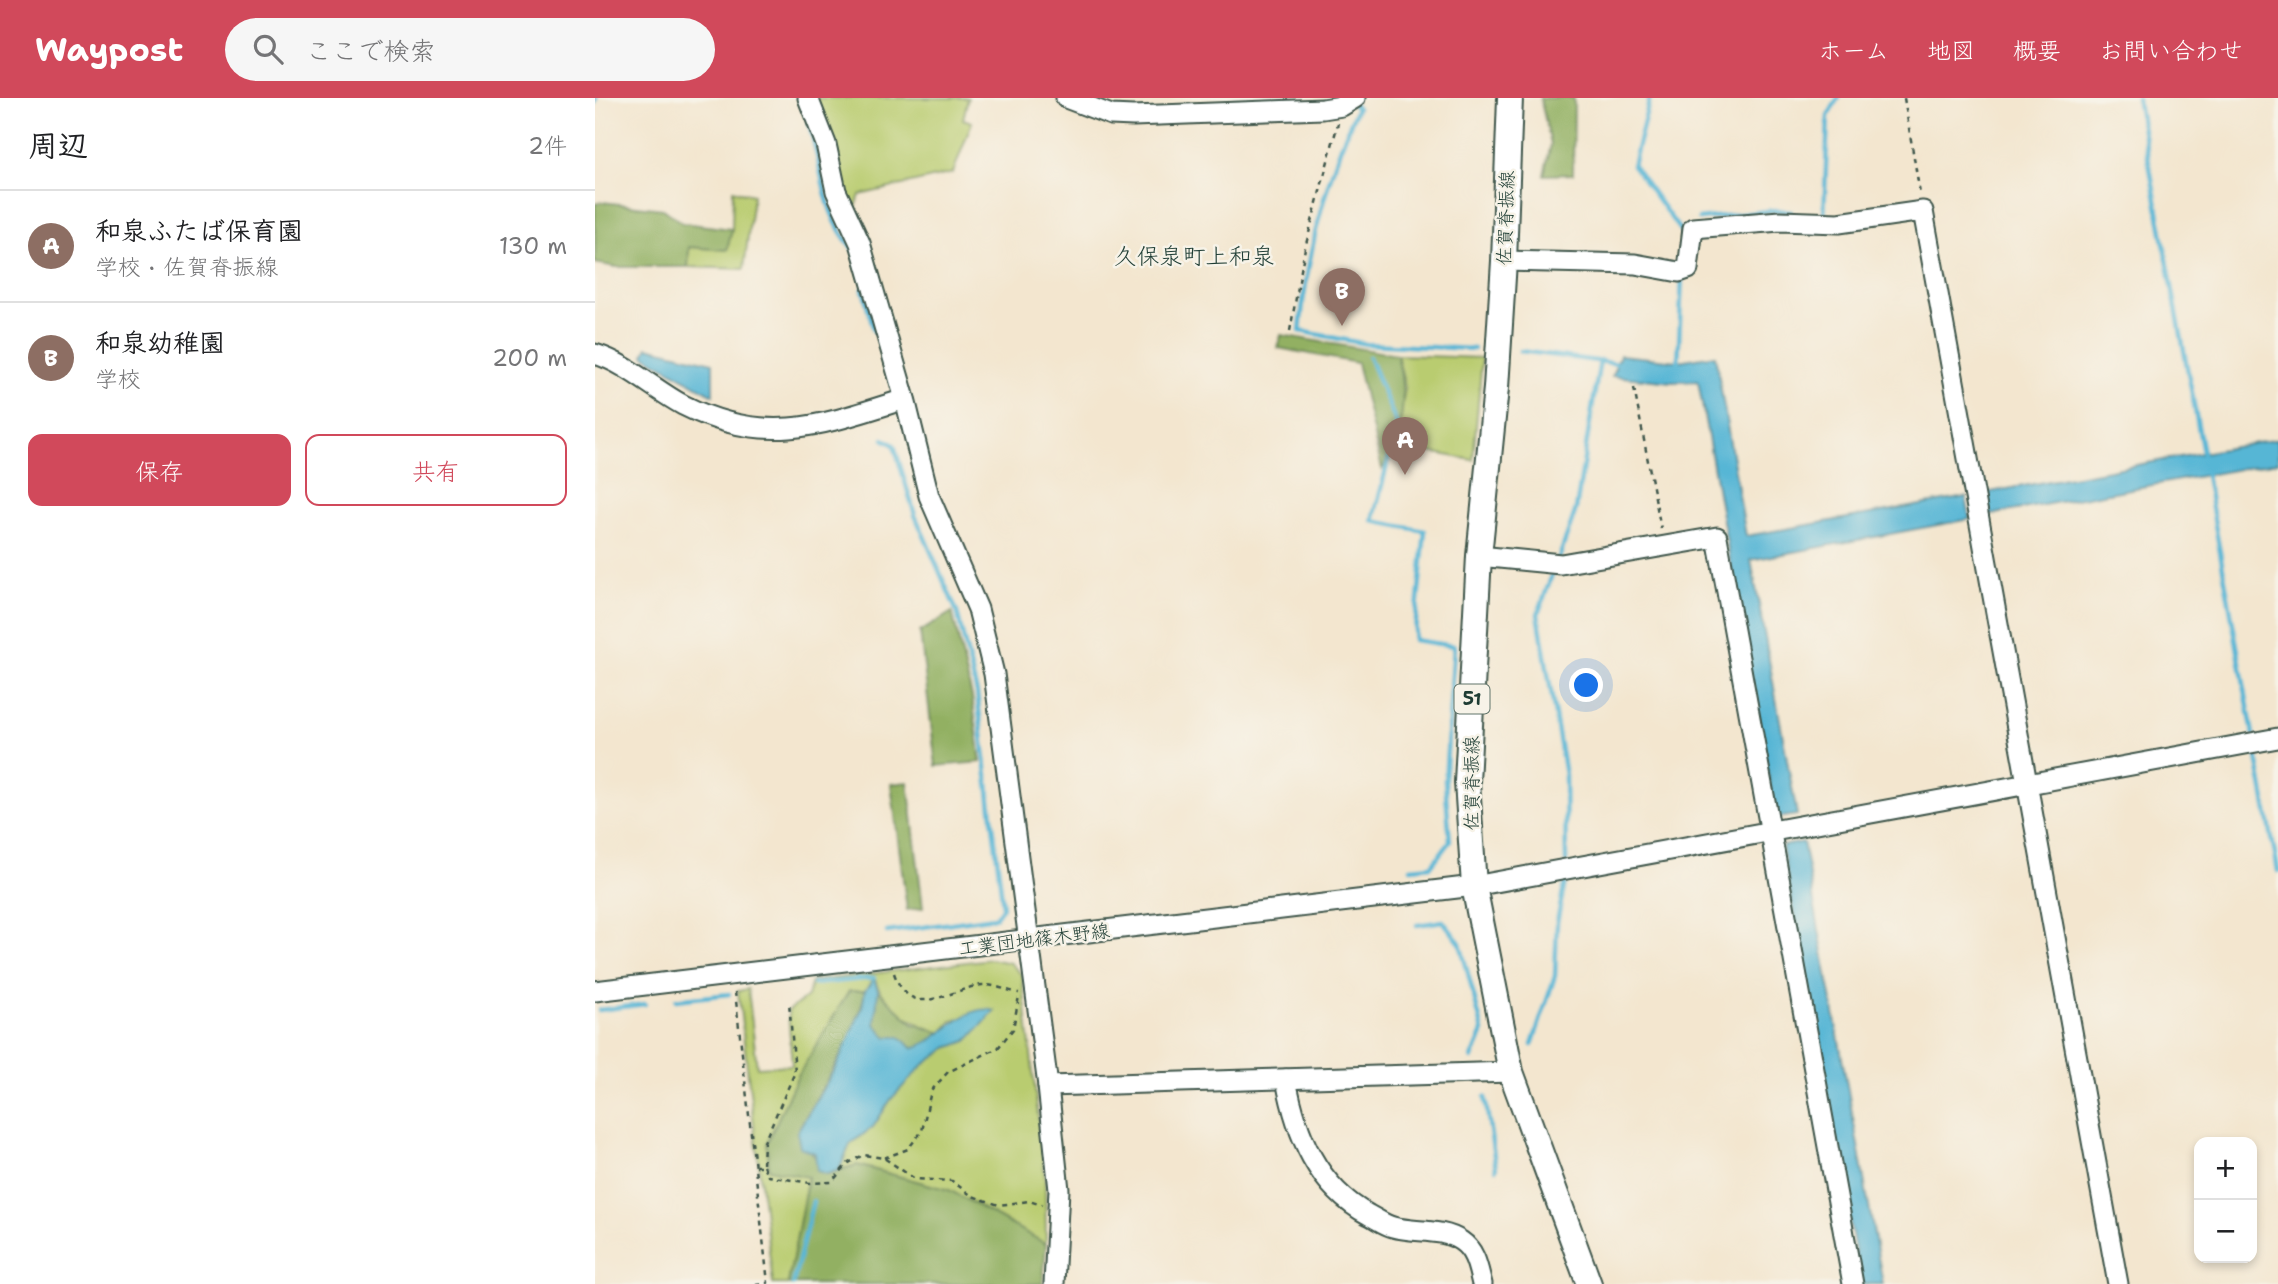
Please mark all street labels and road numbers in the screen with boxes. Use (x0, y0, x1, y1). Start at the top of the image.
street label: 佐賀脊振線 (1491, 170, 1520, 266)
road number: 51 (1455, 684, 1489, 714)
street label: 佐賀脊振線 (1459, 735, 1484, 831)
street label: 工業団地篠木野線 (957, 918, 1111, 961)

